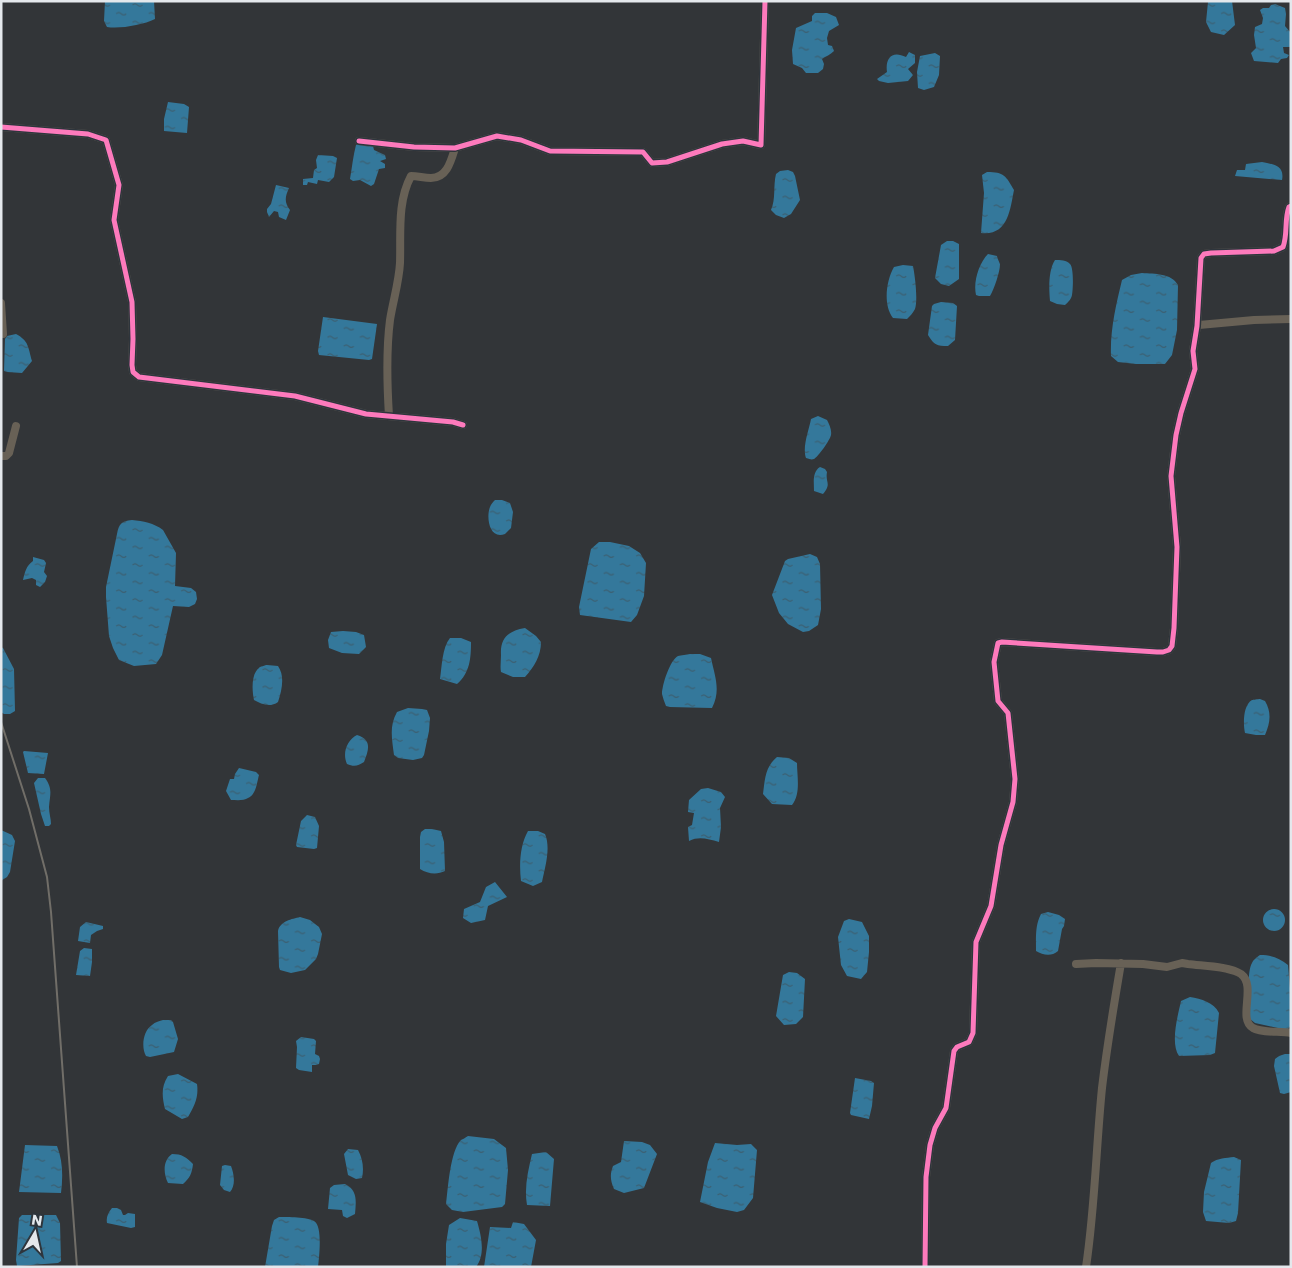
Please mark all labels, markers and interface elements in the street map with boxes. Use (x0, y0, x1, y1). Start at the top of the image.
north arrow (10, 1208, 60, 1258)
text: N (30, 1209, 44, 1231)

